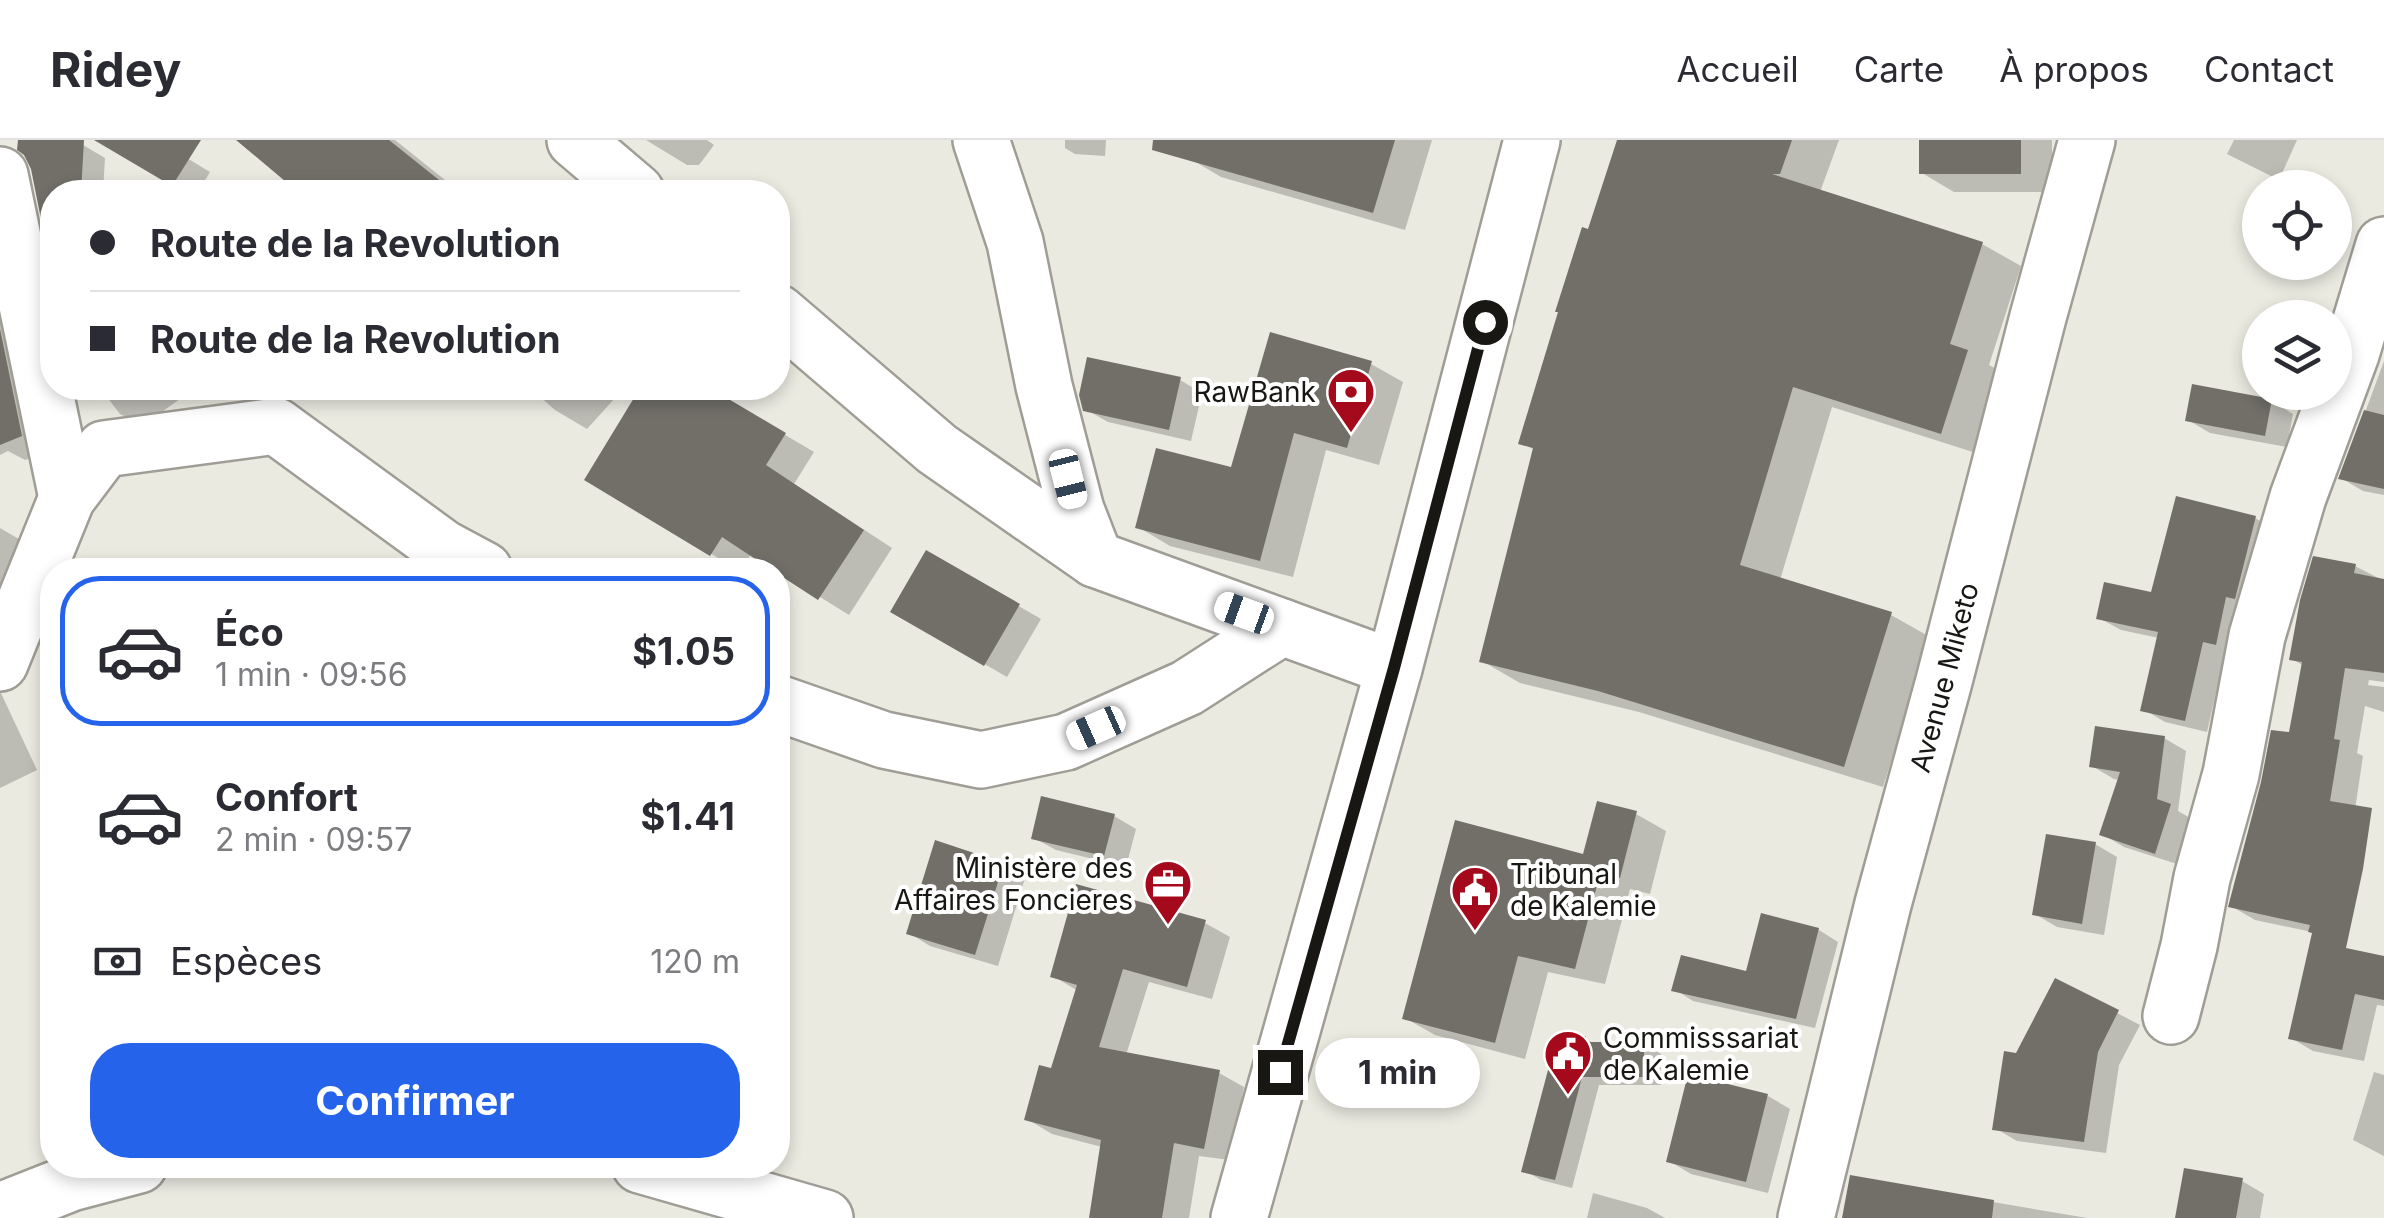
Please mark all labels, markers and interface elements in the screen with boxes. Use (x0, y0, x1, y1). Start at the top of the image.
text: Ridey (50, 40, 181, 99)
text: Accueil (1676, 48, 1799, 90)
text: Carte (1854, 48, 1944, 90)
text: À propos (1999, 48, 2149, 90)
text: Contact (2204, 48, 2334, 90)
map controls (2242, 170, 2352, 410)
button: locate (2242, 170, 2352, 280)
text: Route de la Revolution (150, 220, 561, 266)
route start (1463, 300, 1508, 345)
button: layers (2242, 300, 2352, 410)
text: Route de la Revolution (150, 316, 561, 362)
bank icon: RawBank (1325, 366, 1377, 434)
place label: RawBank (1194, 375, 1316, 409)
car (1046, 446, 1090, 512)
street label: Avenue Miketo (1903, 579, 1986, 776)
car (1211, 589, 1277, 637)
icon: car (95, 606, 185, 696)
text: Éco (215, 609, 284, 655)
text: $1.05 (632, 628, 735, 674)
text: 1 min · 09:56 (215, 655, 407, 694)
car (1062, 702, 1130, 754)
icon: car (95, 771, 185, 861)
text: Confort (215, 774, 358, 820)
text: $1.41 (640, 793, 735, 839)
text: 2 min · 09:57 (215, 820, 412, 859)
place label: Ministère des Affaires Foncieres (894, 851, 1133, 917)
place label: Tribunal de Kalemie (1510, 857, 1657, 923)
office icon: Ministère des Affaires Foncieres (1142, 858, 1194, 926)
public building icon: Tribunal de Kalemie (1449, 864, 1501, 932)
icon: cash (90, 934, 145, 989)
text: Espèces (170, 938, 322, 984)
text: 120 m (650, 942, 740, 981)
place label: Commisssariat de Kalemie (1603, 1021, 1799, 1087)
public building icon: Commisssariat de Kalemie (1542, 1028, 1594, 1096)
callout: 1 min (1315, 1037, 1480, 1107)
button: Confirmer (90, 1043, 740, 1158)
route end (1258, 1050, 1303, 1095)
text: 1 min (1358, 1053, 1437, 1092)

